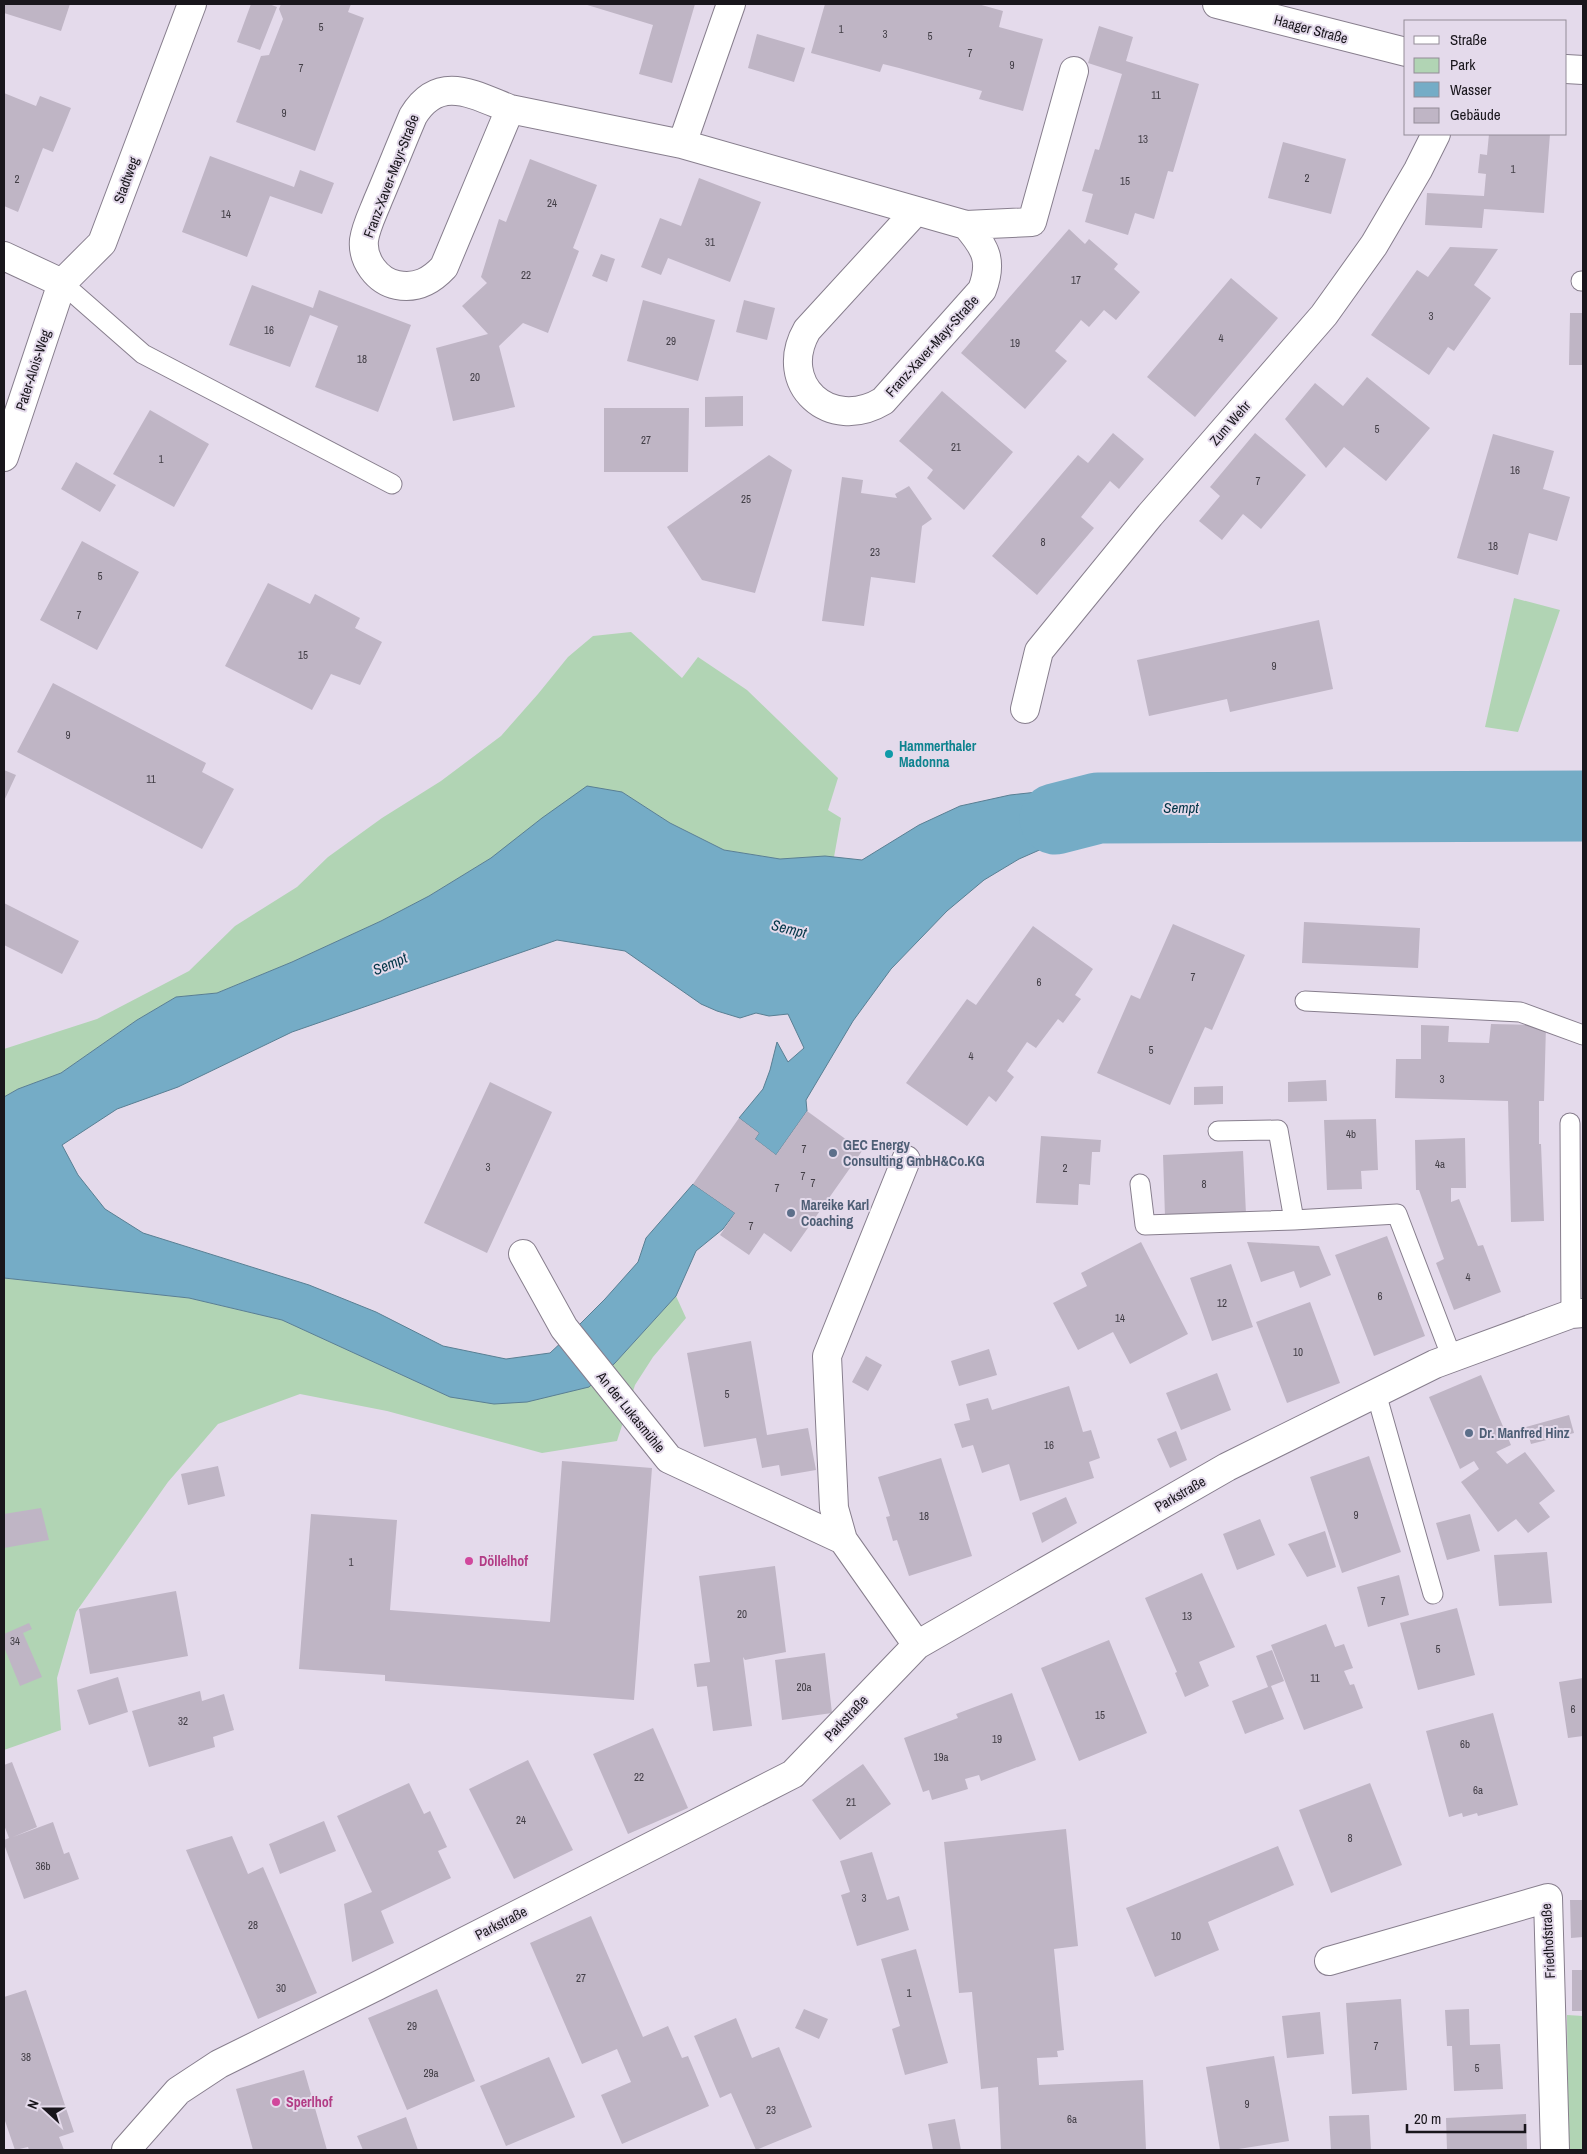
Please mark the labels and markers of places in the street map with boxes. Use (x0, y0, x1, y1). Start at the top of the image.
place label: Hammerthaler Madonna (899, 737, 977, 771)
marker: Hammerthaler Madonna (883, 748, 895, 760)
place label: GEC Energy Consulting GmbH&Co.KG (843, 1136, 985, 1170)
marker: GEC Energy Consulting GmbH&Co.KG (827, 1147, 839, 1159)
place label: Mareike Karl Coaching (801, 1196, 869, 1230)
marker: Mareike Karl Coaching (785, 1207, 797, 1219)
place label: Dr. Manfred Hinz (1479, 1424, 1570, 1442)
marker: Dr. Manfred Hinz (1463, 1427, 1475, 1439)
place label: Döllelhof (479, 1552, 528, 1570)
marker: Döllelhof (463, 1555, 475, 1567)
place label: Sperlhof (286, 2093, 333, 2111)
marker: Sperlhof (270, 2096, 282, 2108)

